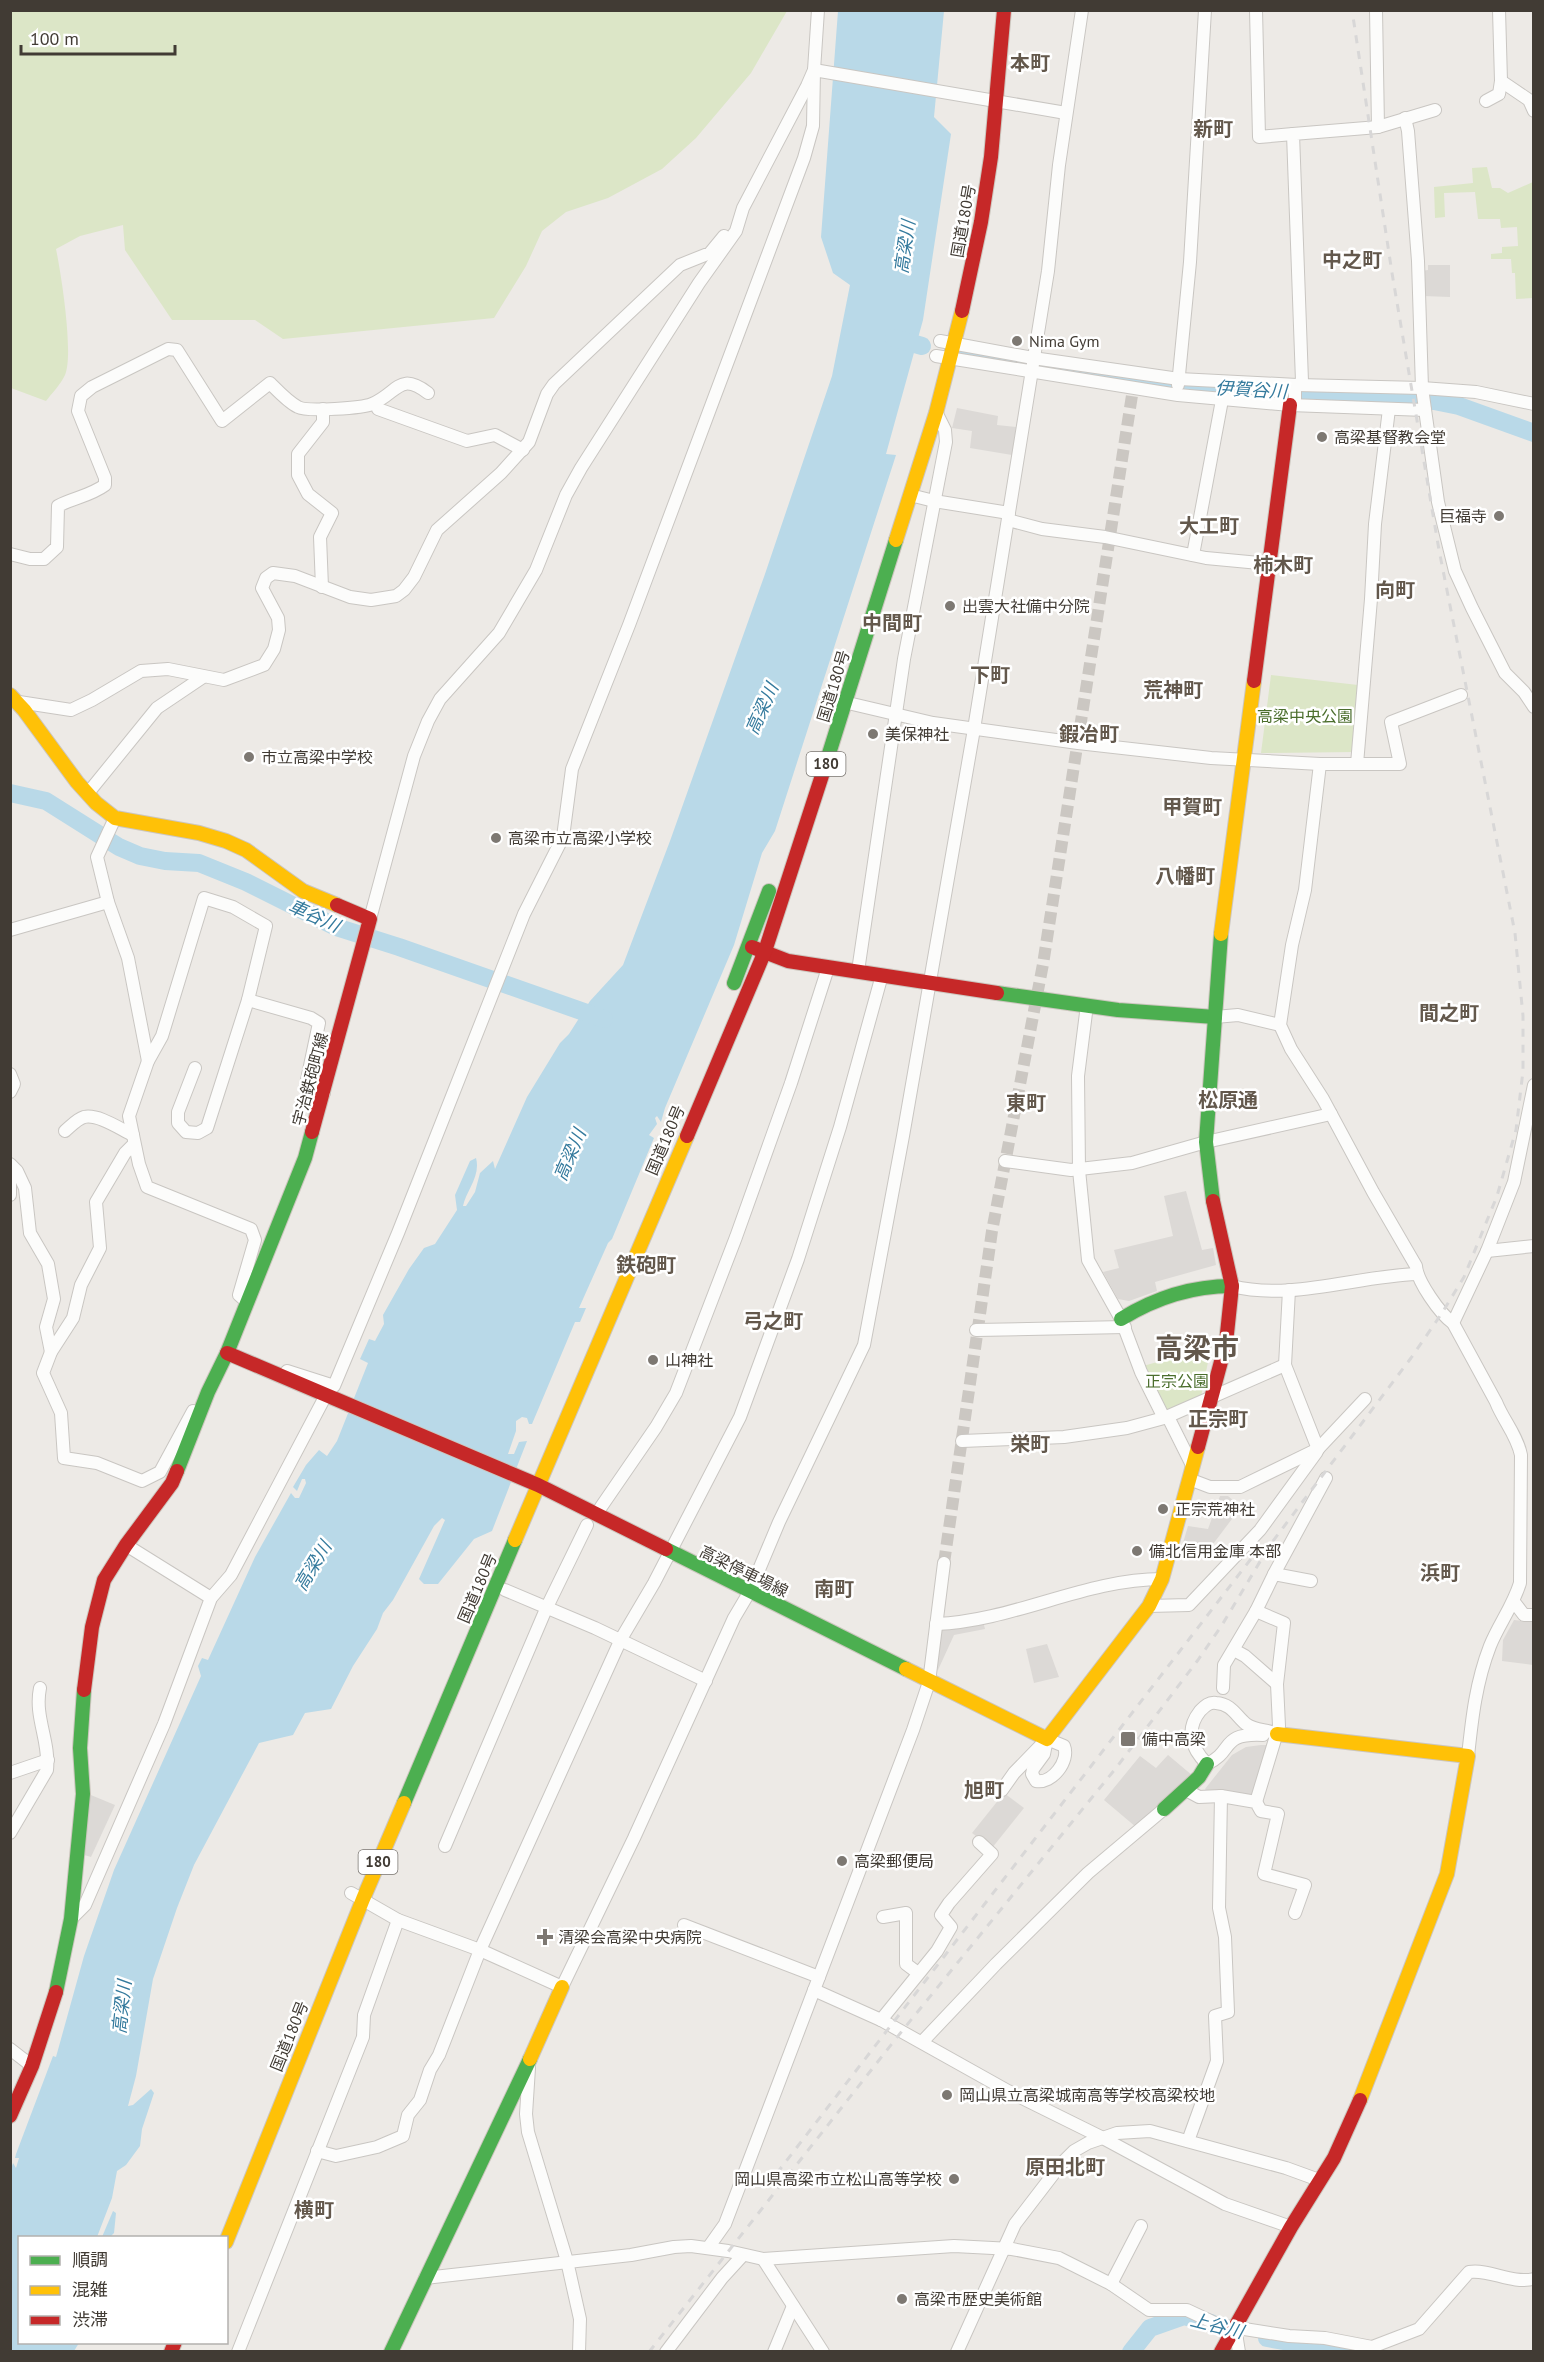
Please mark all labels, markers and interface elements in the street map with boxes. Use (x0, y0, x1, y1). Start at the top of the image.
scale bar (21, 18, 176, 56)
text: 100 m (30, 27, 79, 50)
district label: 本町 (1010, 50, 1050, 76)
district label: 新町 (1193, 116, 1233, 142)
street label: 国道180号 (947, 183, 979, 259)
water label: 高梁川 (889, 217, 920, 275)
district label: 中之町 (1322, 247, 1382, 273)
place label: Nima Gym (1029, 331, 1100, 351)
marker: Nima Gym (1010, 334, 1024, 348)
water label: 伊賀谷川 (1214, 376, 1290, 403)
place label: 高梁基督教会堂 (1334, 427, 1446, 447)
marker: 高梁基督教会堂 (1315, 430, 1329, 444)
place label: 巨福寺 (1439, 506, 1487, 526)
marker: 巨福寺 (1492, 509, 1506, 523)
district label: 大工町 (1179, 513, 1239, 539)
district label: 柿木町 (1253, 552, 1313, 578)
district label: 向町 (1375, 577, 1415, 603)
place label: 出雲大社備中分院 (962, 596, 1090, 616)
marker: 出雲大社備中分院 (943, 599, 957, 613)
district label: 中間町 (862, 610, 922, 636)
street label: 国道180号 (813, 648, 853, 724)
district label: 下町 (970, 662, 1010, 688)
district label: 荒神町 (1143, 677, 1203, 703)
water label: 高梁川 (740, 678, 784, 738)
park label: 高梁中央公園 (1257, 706, 1353, 726)
district label: 鍜冶町 (1059, 721, 1119, 747)
place label: 美保神社 (885, 724, 949, 744)
marker: 美保神社 (866, 727, 880, 741)
place label: 市立高梁中学校 (261, 747, 373, 767)
marker: 市立高梁中学校 (242, 750, 256, 764)
road number: 180 (806, 752, 846, 776)
district label: 甲賀町 (1162, 794, 1222, 820)
place label: 高梁市立高梁小学校 (508, 828, 652, 848)
marker: 高梁市立高梁小学校 (489, 831, 503, 845)
district label: 八幡町 (1155, 863, 1215, 889)
water label: 車谷川 (285, 894, 345, 938)
district label: 間之町 (1419, 1000, 1479, 1026)
street label: 宇治鉄砲町線 (288, 1030, 332, 1128)
district label: 松原通 (1198, 1087, 1258, 1113)
district label: 東町 (1006, 1090, 1046, 1116)
street label: 国道180号 (641, 1102, 689, 1178)
water label: 高梁川 (548, 1124, 591, 1184)
district label: 鉄砲町 (616, 1252, 676, 1278)
district label: 弓之町 (743, 1308, 803, 1334)
district label: 高梁市 (1155, 1329, 1239, 1366)
place label: 山神社 (665, 1350, 713, 1370)
marker: 山神社 (646, 1353, 660, 1367)
park label: 正宗公園 (1145, 1371, 1209, 1391)
district label: 正宗町 (1188, 1406, 1248, 1432)
district label: 栄町 (1010, 1431, 1050, 1457)
place label: 正宗荒神社 (1175, 1499, 1255, 1519)
marker: 正宗荒神社 (1156, 1502, 1170, 1516)
water label: 高梁川 (289, 1535, 337, 1595)
street label: 高梁停車場線 (696, 1541, 792, 1601)
place label: 備北信用金庫 本部 (1149, 1541, 1281, 1561)
marker: 備北信用金庫 本部 (1130, 1544, 1144, 1558)
street label: 国道180号 (453, 1550, 501, 1626)
district label: 浜町 (1420, 1560, 1460, 1586)
district label: 南町 (814, 1576, 854, 1602)
place label: 備中高梁 (1142, 1729, 1206, 1749)
marker: 備中高梁 (1119, 1730, 1137, 1748)
district label: 旭町 (964, 1777, 1004, 1803)
road number: 180 (358, 1850, 398, 1874)
place label: 高梁郵便局 (854, 1851, 934, 1871)
marker: 高梁郵便局 (835, 1854, 849, 1868)
place label: 清梁会高梁中央病院 (558, 1927, 702, 1947)
marker: 清梁会高梁中央病院 (536, 1928, 554, 1946)
water label: 高梁川 (107, 1977, 136, 2035)
street label: 国道180号 (266, 1998, 312, 2074)
place label: 岡山県立高梁城南高等学校高梁校地 (959, 2085, 1215, 2105)
marker: 岡山県立高梁城南高等学校高梁校地 (940, 2088, 954, 2102)
district label: 原田北町 (1025, 2154, 1105, 2180)
place label: 岡山県高梁市立松山高等学校 (734, 2169, 942, 2189)
marker: 岡山県高梁市立松山高等学校 (947, 2172, 961, 2186)
district label: 横町 (294, 2197, 334, 2223)
legend (18, 2236, 228, 2344)
text: 順調 (72, 2248, 108, 2271)
text: 混雑 (72, 2278, 108, 2301)
place label: 高梁市歴史美術館 (914, 2289, 1042, 2309)
marker: 高梁市歴史美術館 (895, 2292, 909, 2306)
text: 渋滞 (72, 2308, 108, 2331)
water label: 上谷川 (1188, 2308, 1248, 2344)

